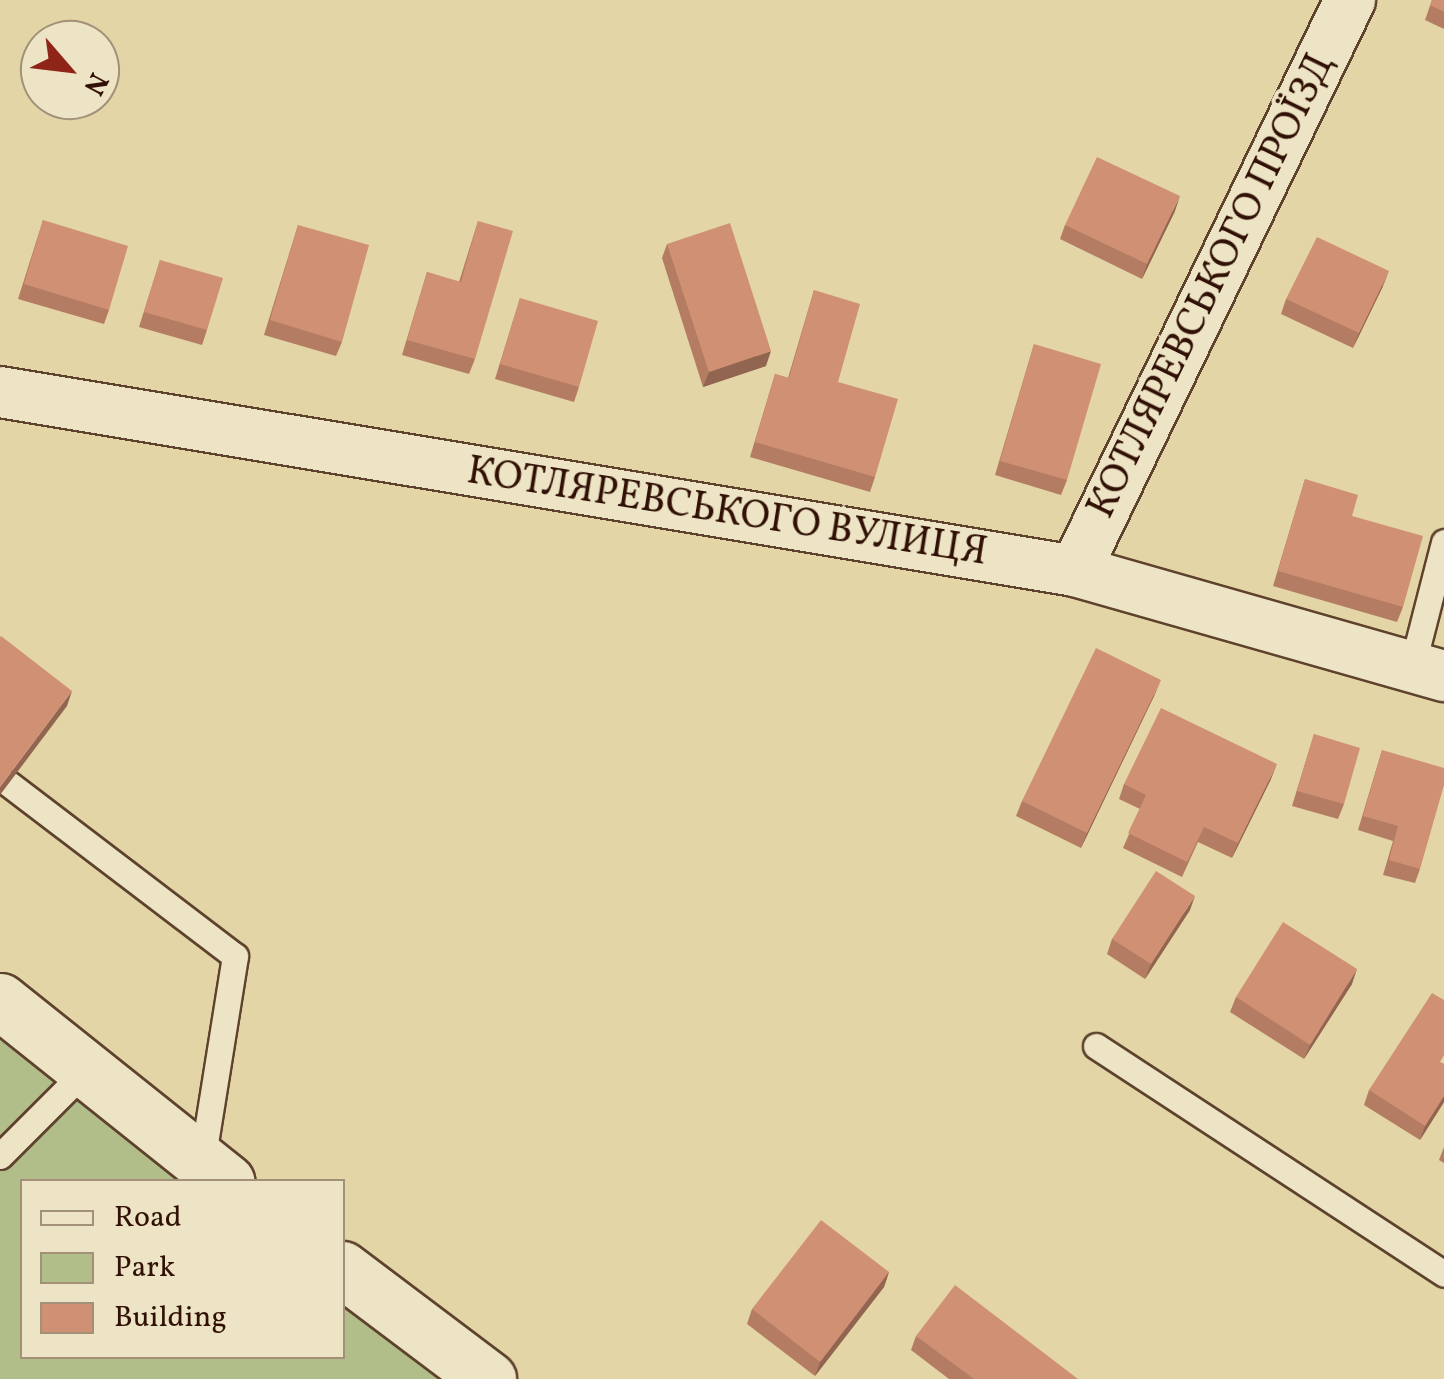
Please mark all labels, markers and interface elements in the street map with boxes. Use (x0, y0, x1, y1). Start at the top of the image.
north arrow (20, 20, 120, 120)
street label: КОТЛЯРЕВСЬКОГО ПРОЇЗД (1078, 45, 1346, 527)
text: N (73, 65, 117, 102)
street label: КОТЛЯРЕВСЬКОГО ВУЛИЦЯ (463, 448, 991, 578)
legend (20, 1179, 345, 1359)
text: Road (114, 1197, 182, 1239)
text: Park (114, 1247, 175, 1289)
text: Building (114, 1297, 227, 1339)

